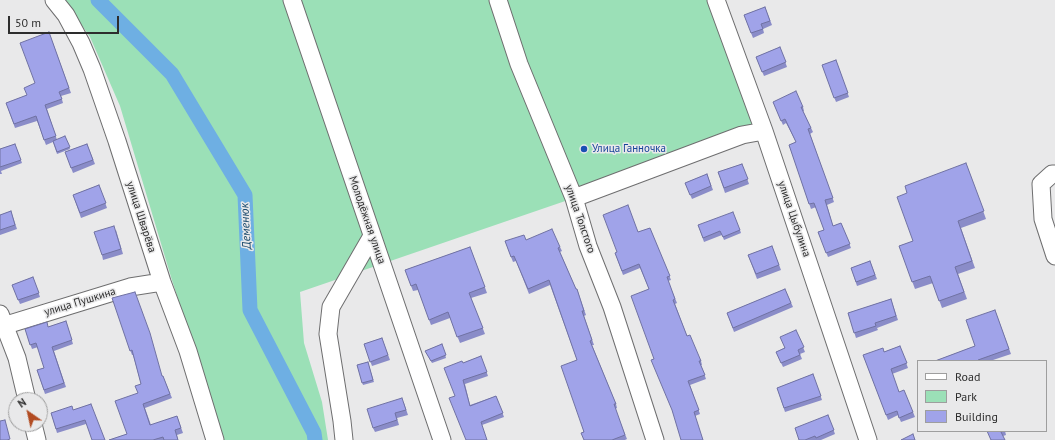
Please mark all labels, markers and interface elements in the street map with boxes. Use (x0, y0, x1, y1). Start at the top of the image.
scale bar (10, 8, 121, 34)
text: 50 m (15, 15, 41, 30)
place label: Улица Ганночка (592, 142, 666, 156)
marker: Улица Ганночка (579, 144, 589, 154)
street label: Молодёжная улица (346, 174, 388, 266)
street label: улица Цыбулина (775, 179, 813, 259)
street label: улица Шварёва (123, 180, 159, 254)
street label: улица Толстого (562, 183, 598, 255)
water label: Деменюк (238, 203, 254, 249)
street label: улица Пушкина (43, 285, 117, 319)
legend (917, 360, 1047, 432)
text: Road (955, 369, 980, 384)
text: Park (955, 389, 977, 404)
north arrow (8, 392, 48, 432)
text: N (15, 395, 29, 411)
text: Building (955, 409, 998, 424)

